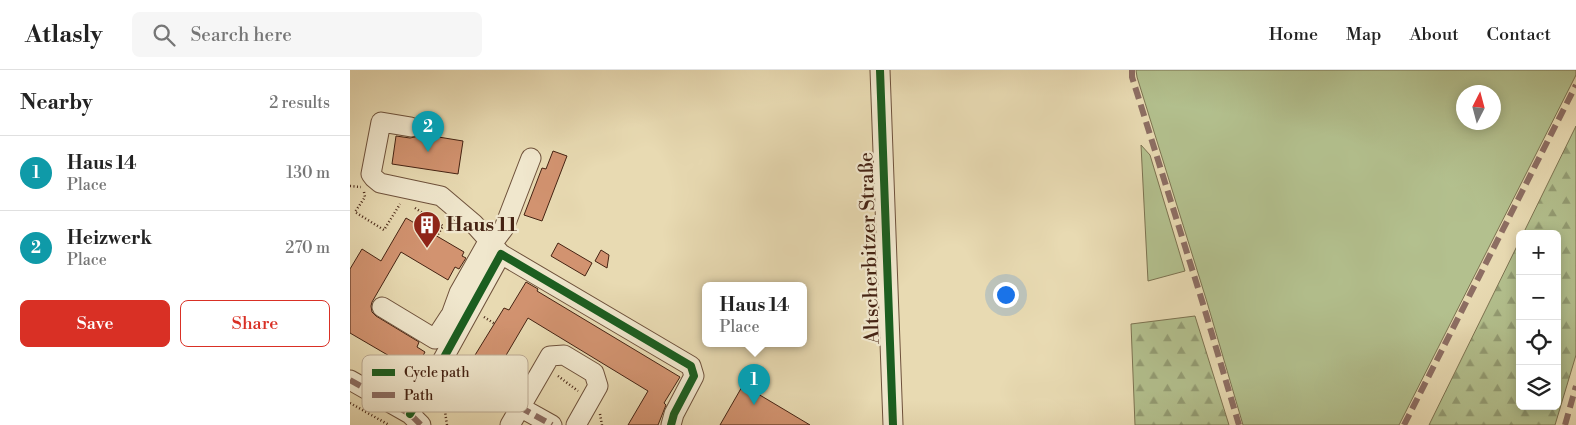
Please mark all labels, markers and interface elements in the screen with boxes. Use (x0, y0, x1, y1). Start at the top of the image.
search box (132, 12, 482, 57)
text: Atlasly (25, 20, 102, 50)
icon: search (150, 21, 178, 49)
text: Search here (190, 23, 292, 47)
text: Home (1269, 23, 1318, 46)
text: Map (1346, 23, 1382, 46)
text: About (1410, 23, 1459, 46)
text: Contact (1487, 23, 1551, 46)
north arrow (1456, 85, 1501, 130)
text: Nearby (20, 90, 93, 116)
text: 2 results (269, 93, 330, 113)
pin: 2 (412, 111, 444, 152)
text: Haus 14 (67, 151, 137, 175)
street label: Altscherbitzer Straße (854, 152, 886, 345)
text: 1 (32, 163, 40, 183)
text: 130 m (286, 163, 330, 183)
text: Place (67, 175, 107, 195)
building icon: Haus 11 (412, 210, 442, 249)
place label: Haus 11 (446, 213, 518, 238)
text: Heizwerk (67, 226, 152, 250)
map controls (1516, 230, 1561, 410)
button: + (1516, 230, 1561, 275)
text: 2 (31, 238, 41, 258)
text: 270 m (285, 238, 330, 258)
text: Place (67, 250, 107, 270)
button: − (1516, 275, 1561, 320)
popup (702, 282, 807, 347)
your location (993, 282, 1019, 308)
text: Haus 14 (720, 293, 789, 317)
button: Save (20, 300, 170, 347)
button: Share (180, 300, 330, 347)
text: Place (720, 317, 760, 337)
button: locate (1516, 320, 1561, 365)
legend (362, 355, 528, 412)
text: Cycle path (404, 364, 470, 382)
pin: 1 (738, 364, 770, 405)
button: layers (1516, 365, 1561, 410)
text: Path (404, 387, 434, 405)

